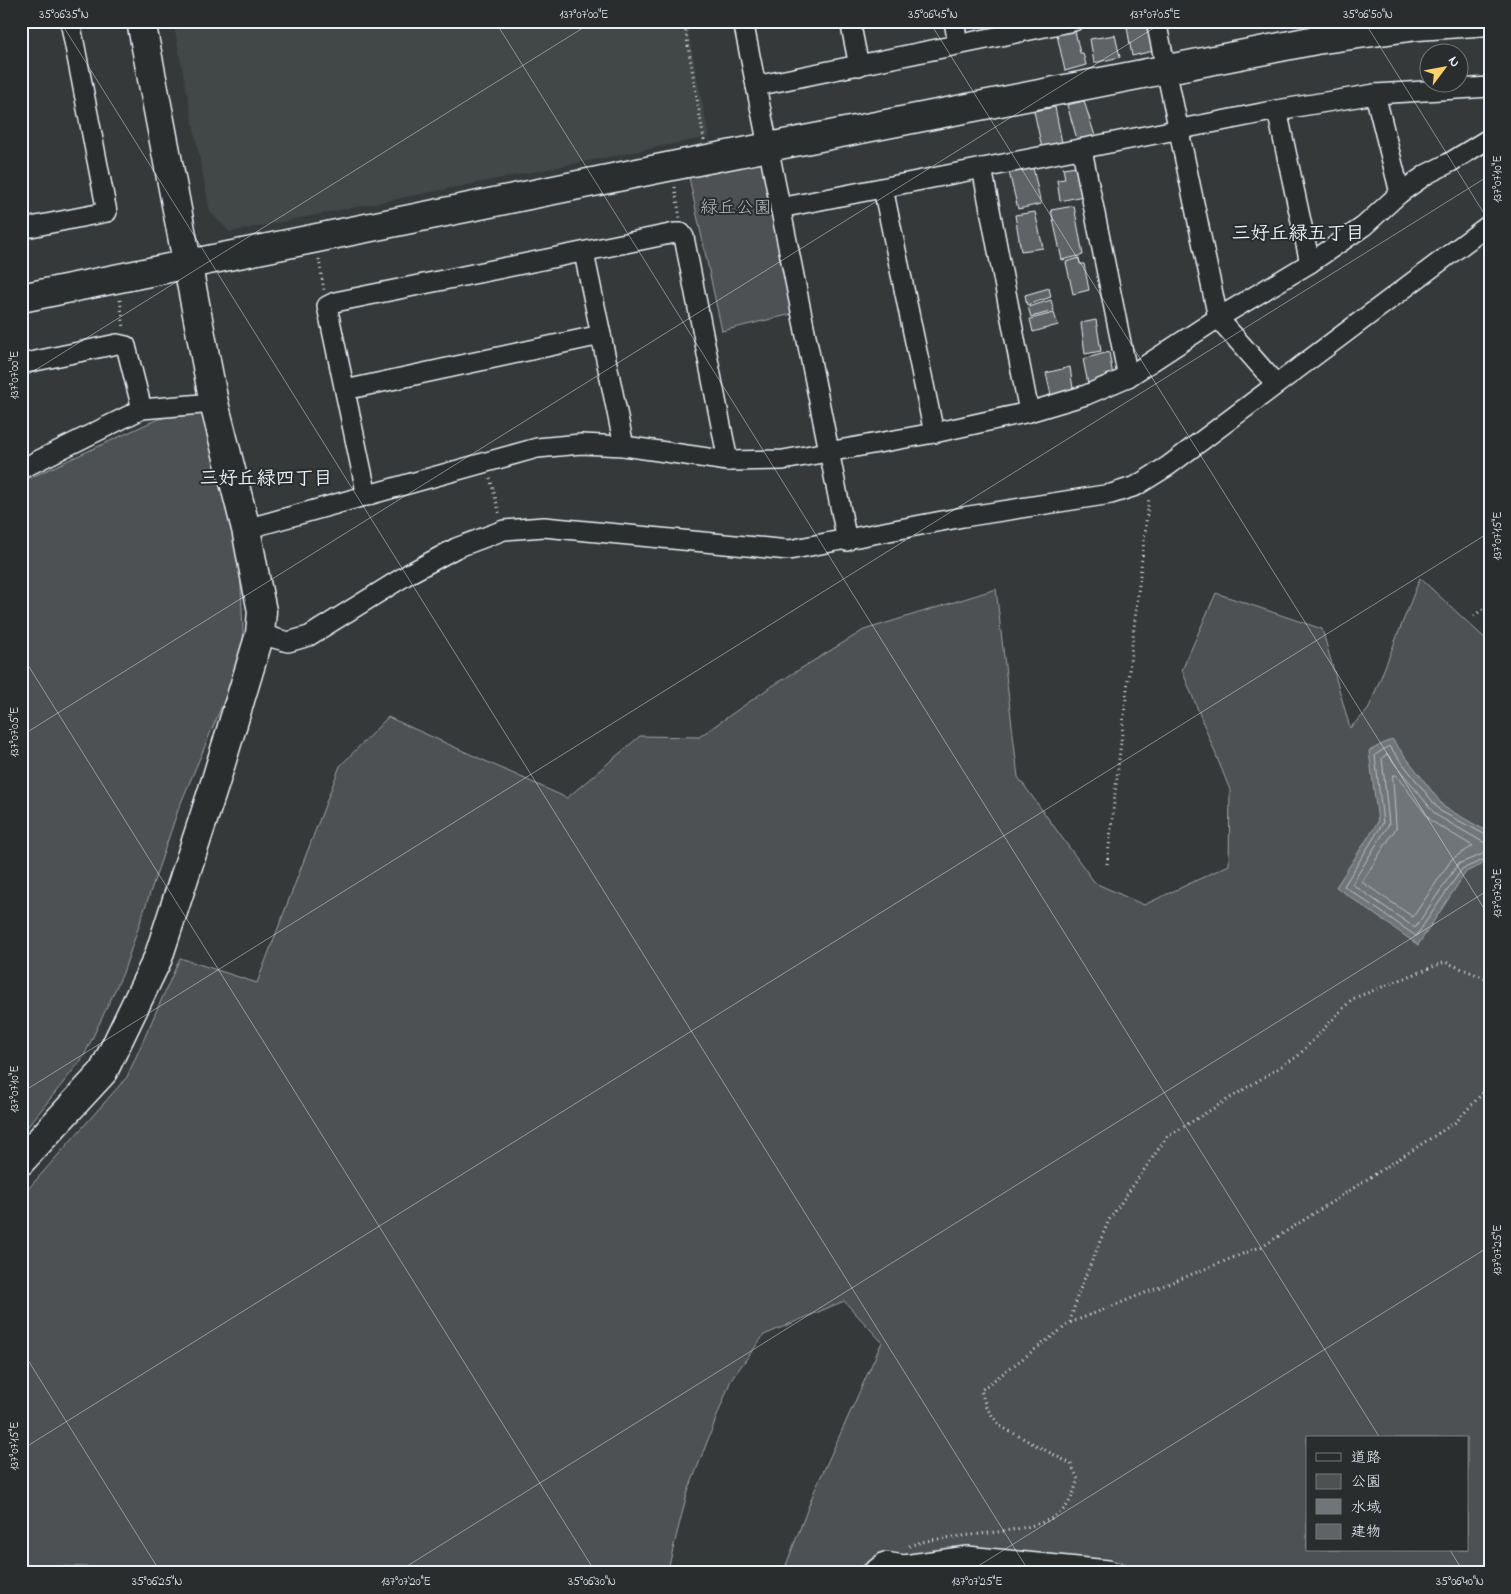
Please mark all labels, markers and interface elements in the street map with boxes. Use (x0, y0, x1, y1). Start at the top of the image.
text: 35°06'35"N (39, 6, 89, 24)
text: 137°07'00"E (560, 6, 608, 24)
text: 35°06'45"N (908, 6, 958, 24)
text: 137°07'05"E (1130, 6, 1180, 24)
text: 35°06'50"N (1343, 6, 1393, 24)
north arrow (1418, 42, 1468, 92)
text: N (1442, 52, 1465, 71)
text: 137°07'10"E (1489, 155, 1507, 203)
park label: 緑丘公園 (700, 196, 772, 222)
district label: 三好丘緑五丁目 (1231, 221, 1365, 248)
text: 137°07'00"E (6, 351, 24, 399)
district label: 三好丘緑四丁目 (199, 466, 333, 493)
text: 137°07'15"E (1489, 511, 1507, 561)
text: 137°07'05"E (6, 707, 24, 757)
text: 137°07'20"E (1489, 868, 1507, 918)
text: 137°07'10"E (6, 1065, 24, 1113)
text: 137°07'25"E (1489, 1224, 1507, 1276)
text: 137°07'15"E (6, 1421, 24, 1471)
legend (1306, 1436, 1468, 1552)
text: 道路 (1351, 1447, 1381, 1469)
text: 公園 (1351, 1471, 1381, 1493)
text: 水域 (1351, 1497, 1381, 1519)
text: 建物 (1351, 1521, 1381, 1543)
text: 35°06'25"N (132, 1573, 182, 1591)
text: 137°07'20"E (381, 1573, 431, 1591)
text: 35°06'30"N (568, 1573, 616, 1591)
text: 137°07'25"E (951, 1573, 1003, 1591)
text: 35°06'40"N (1436, 1573, 1484, 1591)

